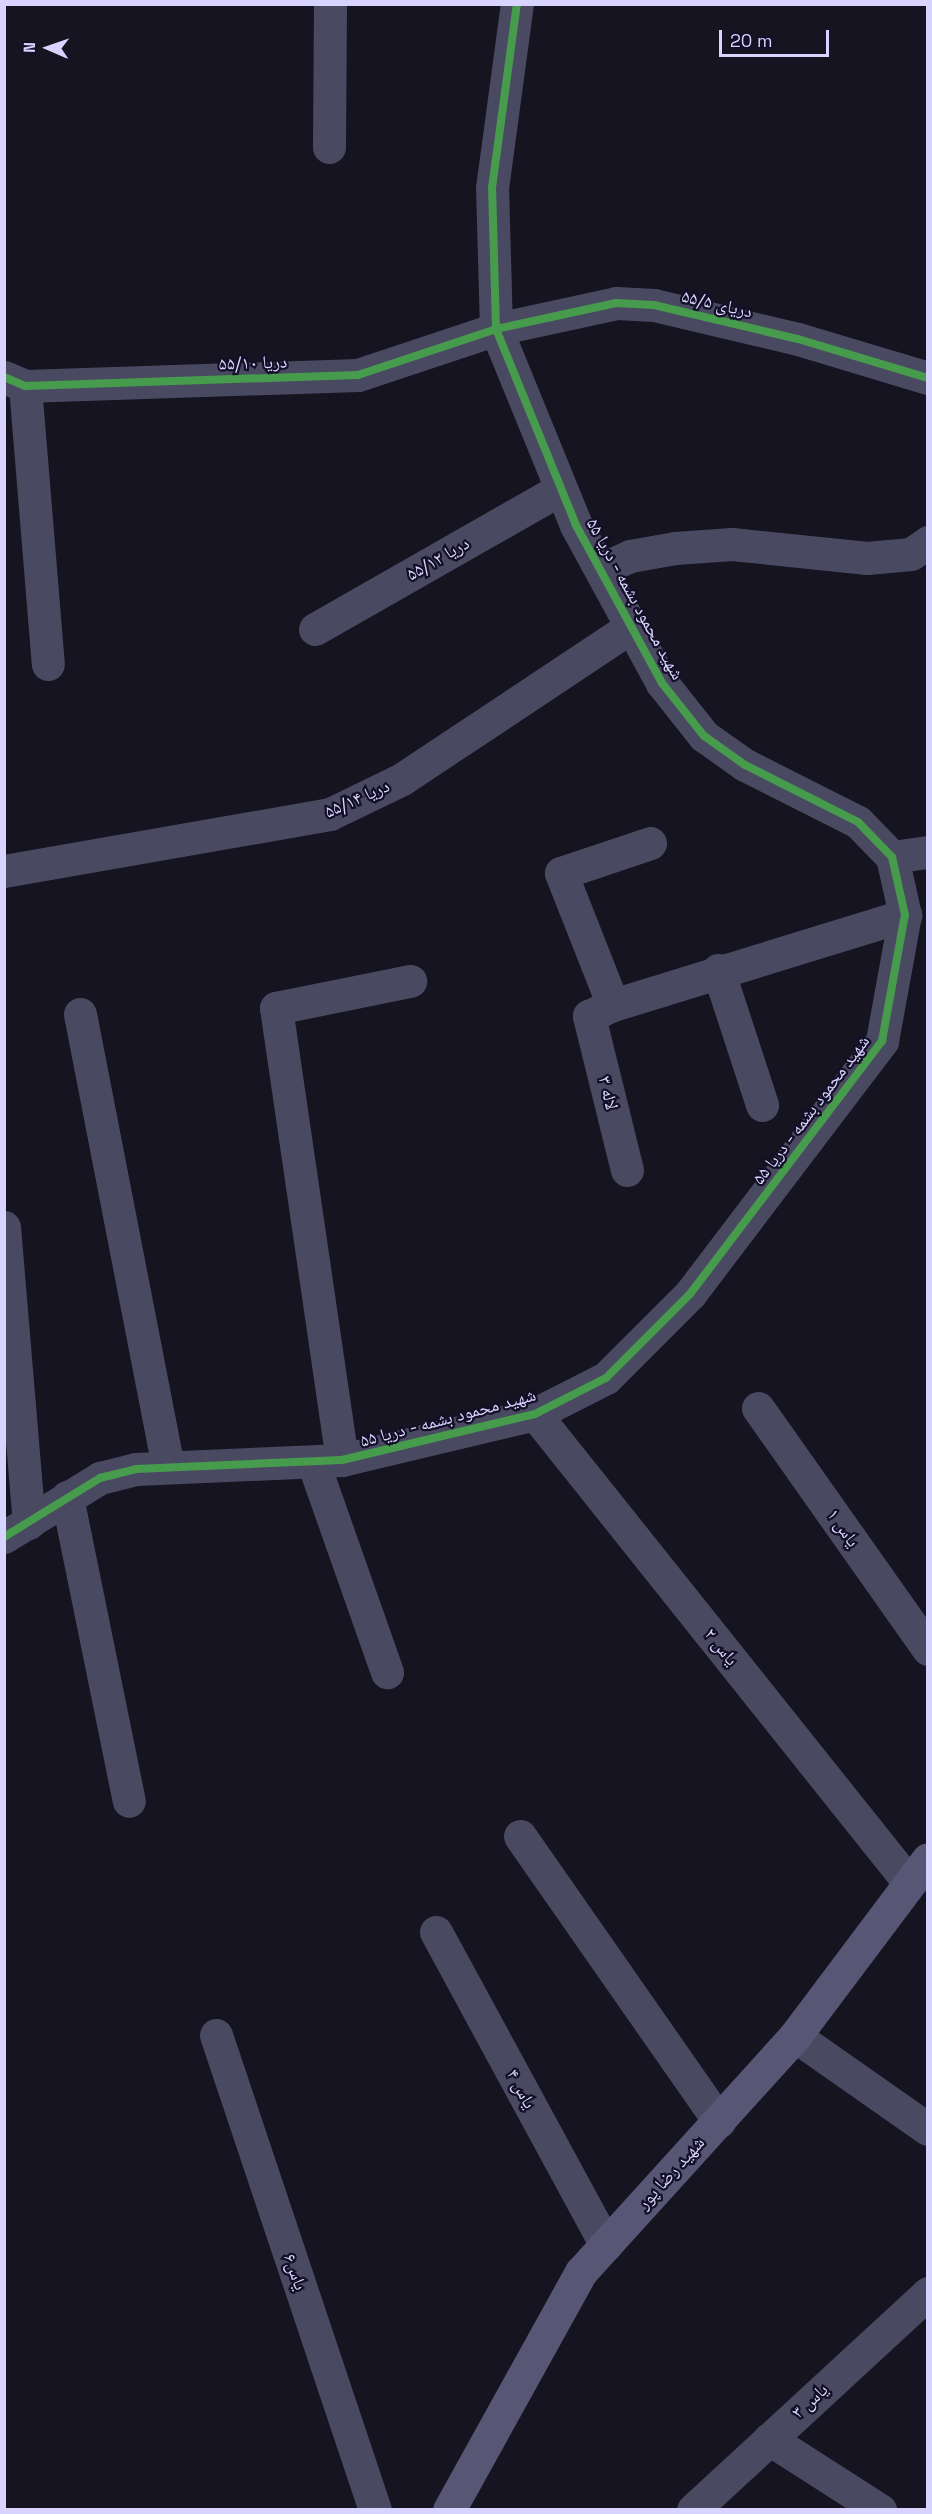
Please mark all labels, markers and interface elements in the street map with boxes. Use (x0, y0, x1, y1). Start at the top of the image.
north arrow (18, 18, 78, 78)
scale bar (722, 18, 832, 56)
text: 20 m (730, 29, 773, 52)
text: N (19, 42, 40, 53)
street label: دریای ۵۵/۵ (680, 285, 754, 323)
street label: دریا ۵۵/۱۰ (218, 351, 288, 375)
street label: شهید محمود بشمه - دریا ۵۵ (581, 514, 689, 684)
street label: دریا ۵۵/۱۲ (403, 532, 473, 586)
street label: دریا ۵۵/۱۴ (321, 775, 393, 823)
street label: شهید محمود بشمه - دریا ۵۵ (748, 1031, 874, 1189)
street label: لاله ۳ (593, 1074, 623, 1112)
street label: شهید محمود بشمه - دریا ۵۵ (357, 1384, 539, 1452)
street label: یاس ۱ (822, 1505, 864, 1551)
street label: یاس ۲ (699, 1624, 743, 1670)
street label: یاس ۴ (502, 2066, 540, 2112)
street label: شهید رضا پور (633, 2132, 709, 2214)
street label: یاس۶ (279, 2251, 311, 2293)
street label: یاس ۳ (787, 2379, 833, 2423)

